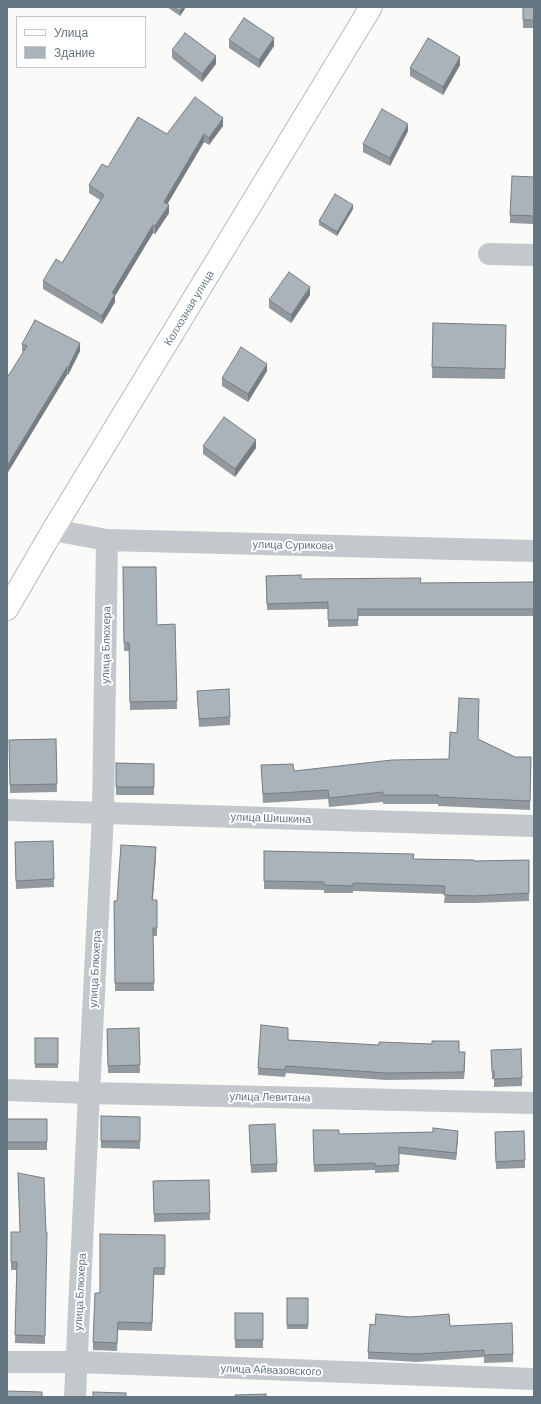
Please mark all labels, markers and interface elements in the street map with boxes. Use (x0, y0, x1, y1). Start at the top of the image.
legend (16, 16, 146, 68)
text: Улица (54, 25, 88, 39)
text: Здание (54, 45, 95, 59)
street label: Колхозная улица (161, 268, 217, 348)
street label: улица Сурикова (252, 538, 334, 552)
street label: улица Блюхера (99, 606, 113, 684)
street label: улица Шишкина (230, 810, 312, 826)
street label: улица Блюхера (86, 930, 104, 1008)
street label: улица Левитана (229, 1090, 311, 1104)
street label: улица Блюхера (71, 1253, 89, 1331)
street label: улица Айвазовского (220, 1362, 322, 1378)

